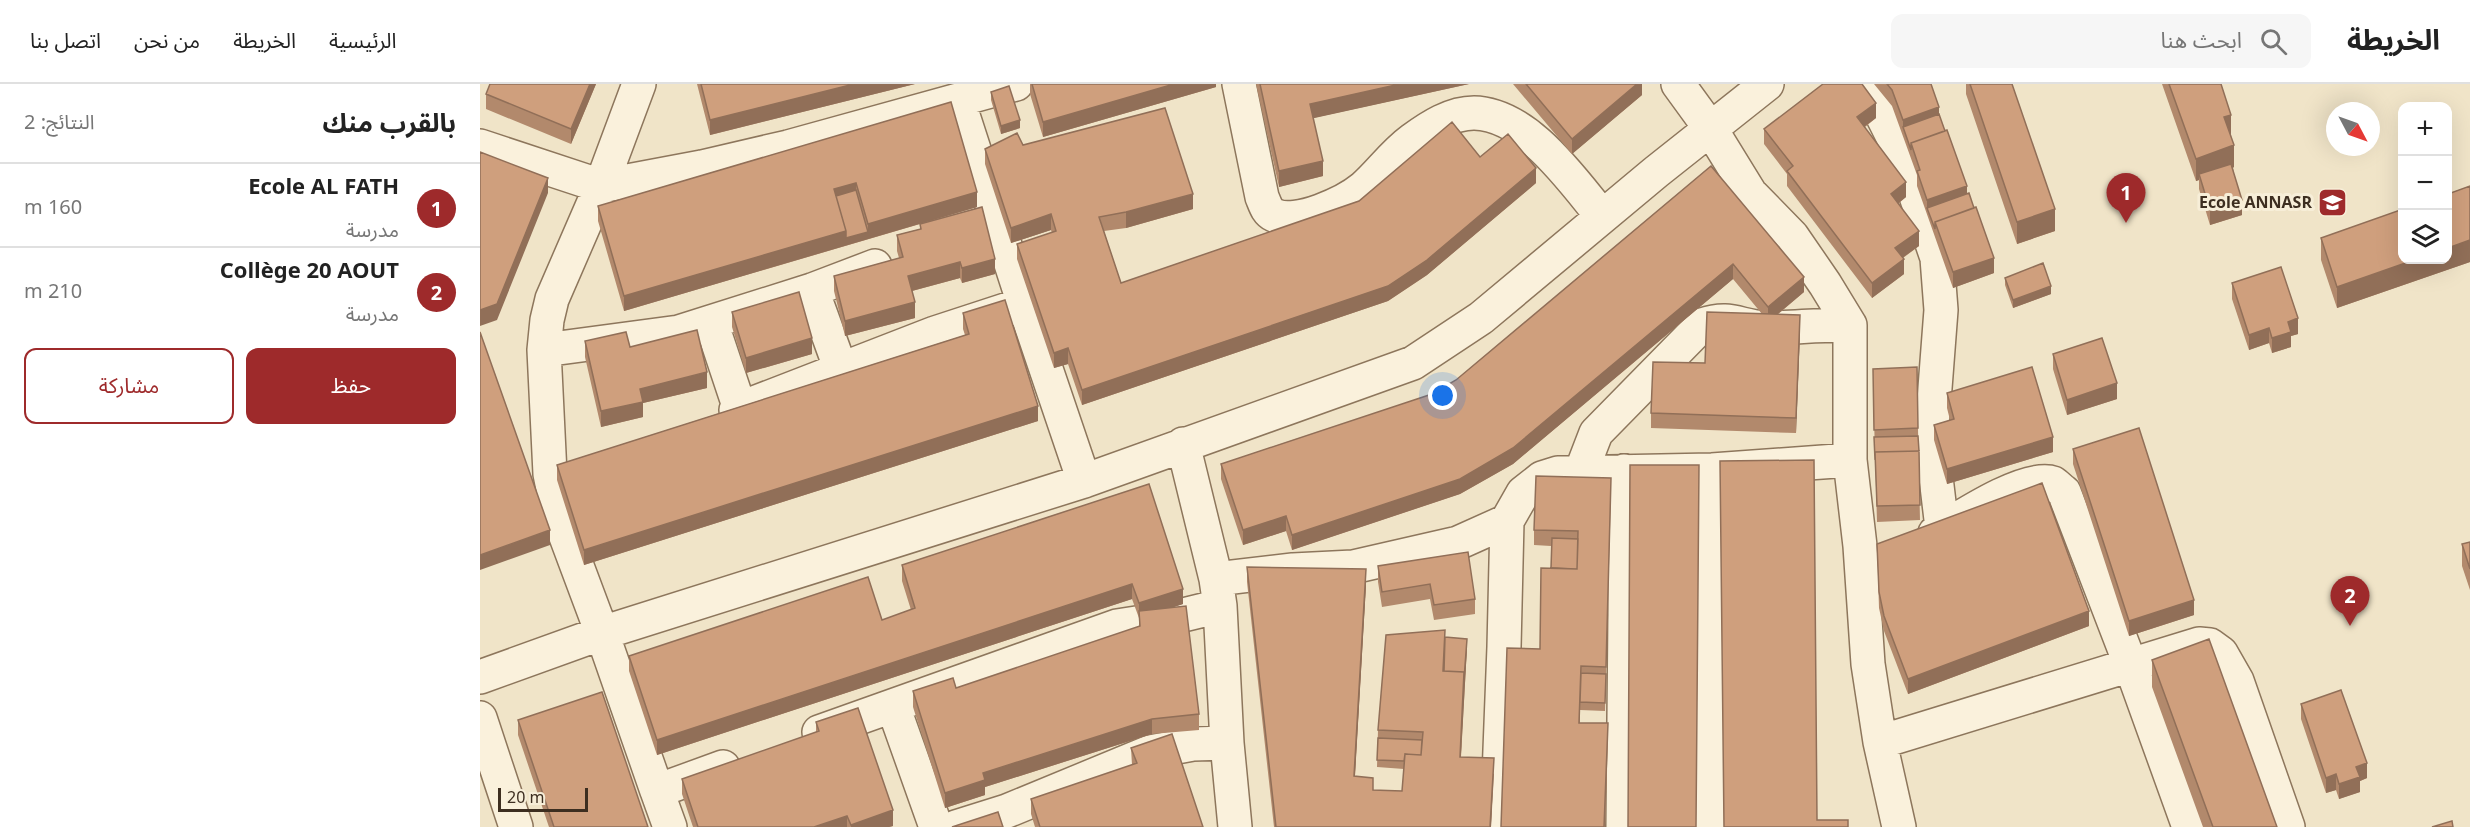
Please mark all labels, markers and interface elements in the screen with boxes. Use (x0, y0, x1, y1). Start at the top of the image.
text: الخريطة (2347, 12, 2440, 71)
search box (1891, 14, 2311, 68)
text: ابحث هنا (2160, 18, 2242, 64)
text: اتصل بنا (30, 19, 101, 63)
text: من نحن (134, 19, 200, 63)
text: الخريطة (233, 19, 296, 63)
text: الرئيسية (329, 19, 397, 63)
icon: search (2257, 25, 2290, 58)
text: بالقرب منك (322, 96, 456, 151)
text: النتائج: 2 (24, 102, 94, 144)
north arrow (2326, 102, 2380, 156)
map controls (2398, 102, 2452, 264)
button: + (2398, 102, 2452, 156)
button: − (2398, 156, 2452, 210)
text: Ecole AL FATH (248, 164, 399, 210)
pin: 1 (2106, 174, 2146, 223)
place label: Ecole ANNASR (2199, 186, 2312, 220)
text: 160 m (24, 187, 82, 229)
school or university icon: Ecole ANNASR (2317, 187, 2349, 219)
text: 1 (431, 189, 442, 231)
text: مدرسة (346, 210, 399, 252)
button: layers (2398, 210, 2452, 264)
text: Collège 20 AOUT (220, 248, 399, 294)
text: 210 m (24, 271, 82, 313)
text: 2 (431, 273, 442, 315)
text: مدرسة (346, 294, 399, 336)
button: مشاركة (24, 348, 234, 424)
button: حفظ (246, 348, 456, 424)
your location (1428, 381, 1457, 410)
pin: 2 (2330, 576, 2370, 626)
text: 20 m (507, 781, 544, 815)
scale bar (498, 785, 588, 812)

